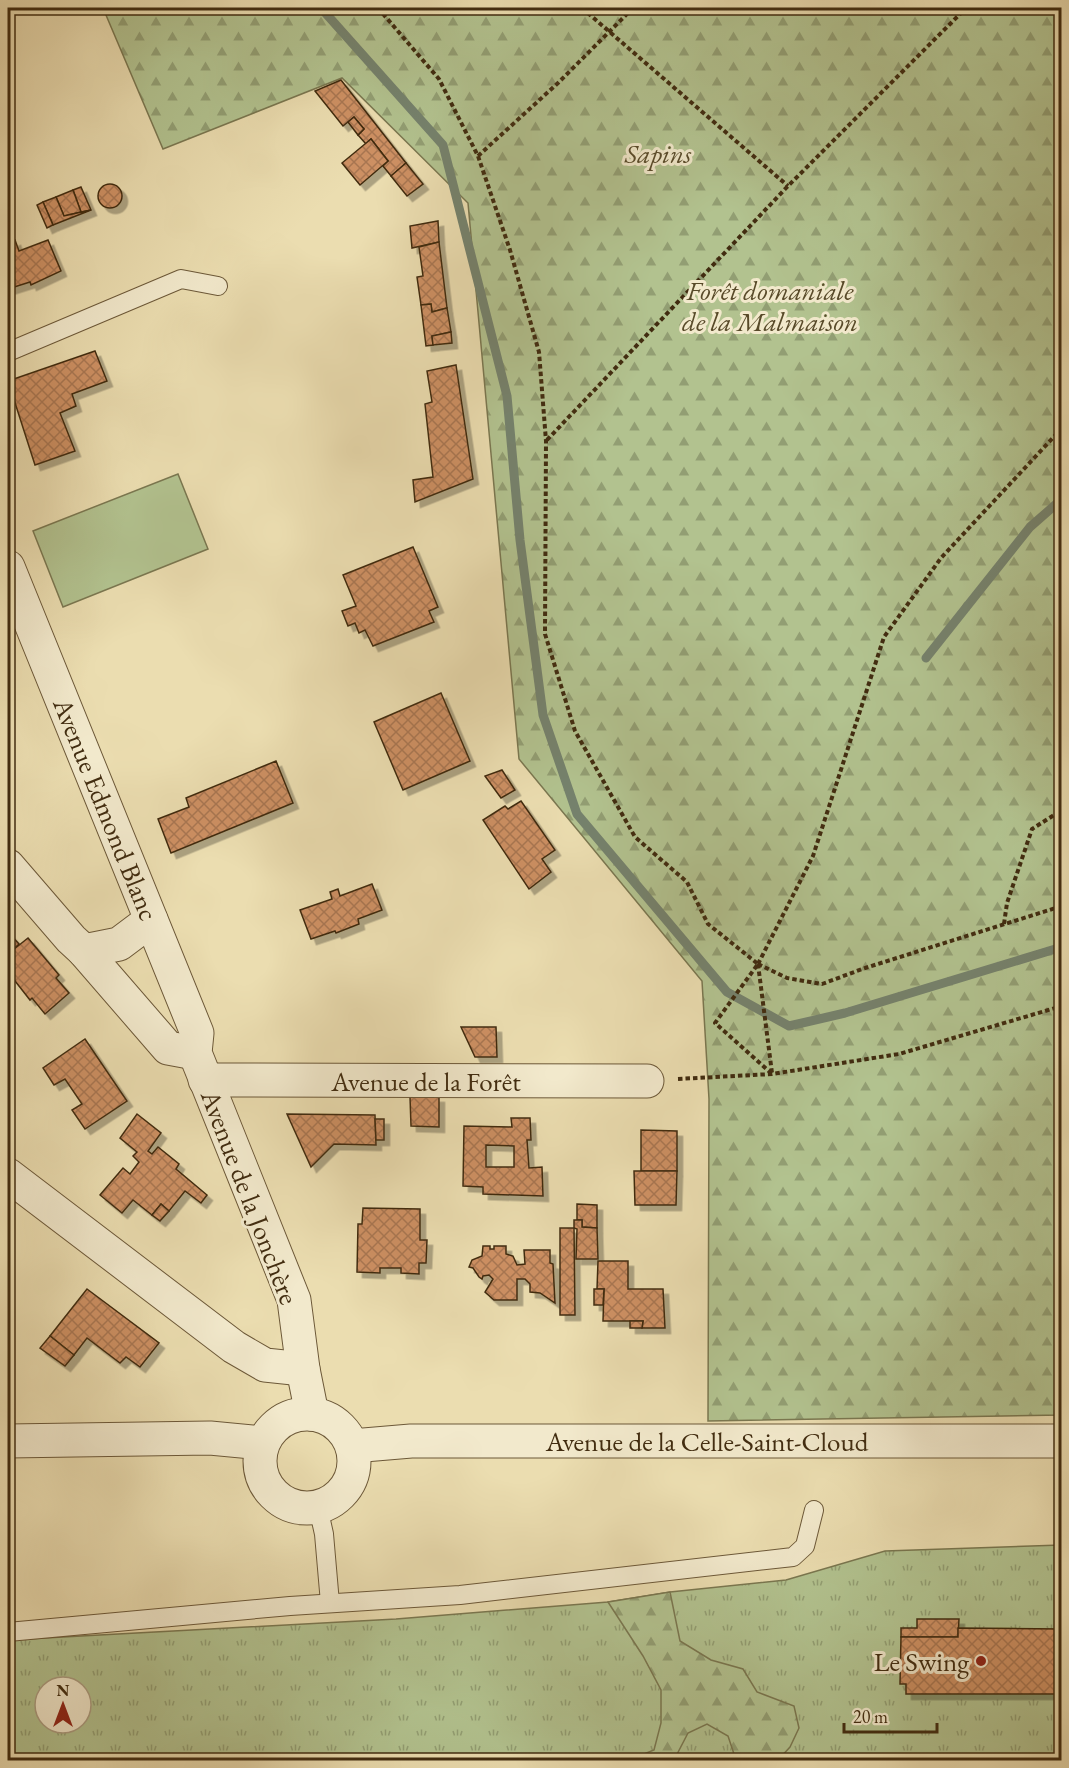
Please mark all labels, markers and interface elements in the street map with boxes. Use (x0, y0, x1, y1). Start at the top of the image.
park label: Sapins (624, 136, 692, 171)
park label: Forêt domaniale de la Malmaison (682, 273, 858, 339)
street label: Avenue Edmond Blanc (45, 692, 167, 926)
street label: Avenue de la Forêt (330, 1064, 521, 1099)
street label: Avenue de la Jonchère (193, 1084, 307, 1309)
street label: Avenue de la Celle-Saint-Cloud (545, 1424, 869, 1459)
place label: Le Swing (874, 1644, 969, 1679)
marker: Le Swing (974, 1654, 988, 1668)
north arrow (33, 1675, 93, 1735)
text: N (57, 1680, 70, 1701)
scale bar (844, 1696, 937, 1734)
text: 20 m (853, 1705, 888, 1728)

